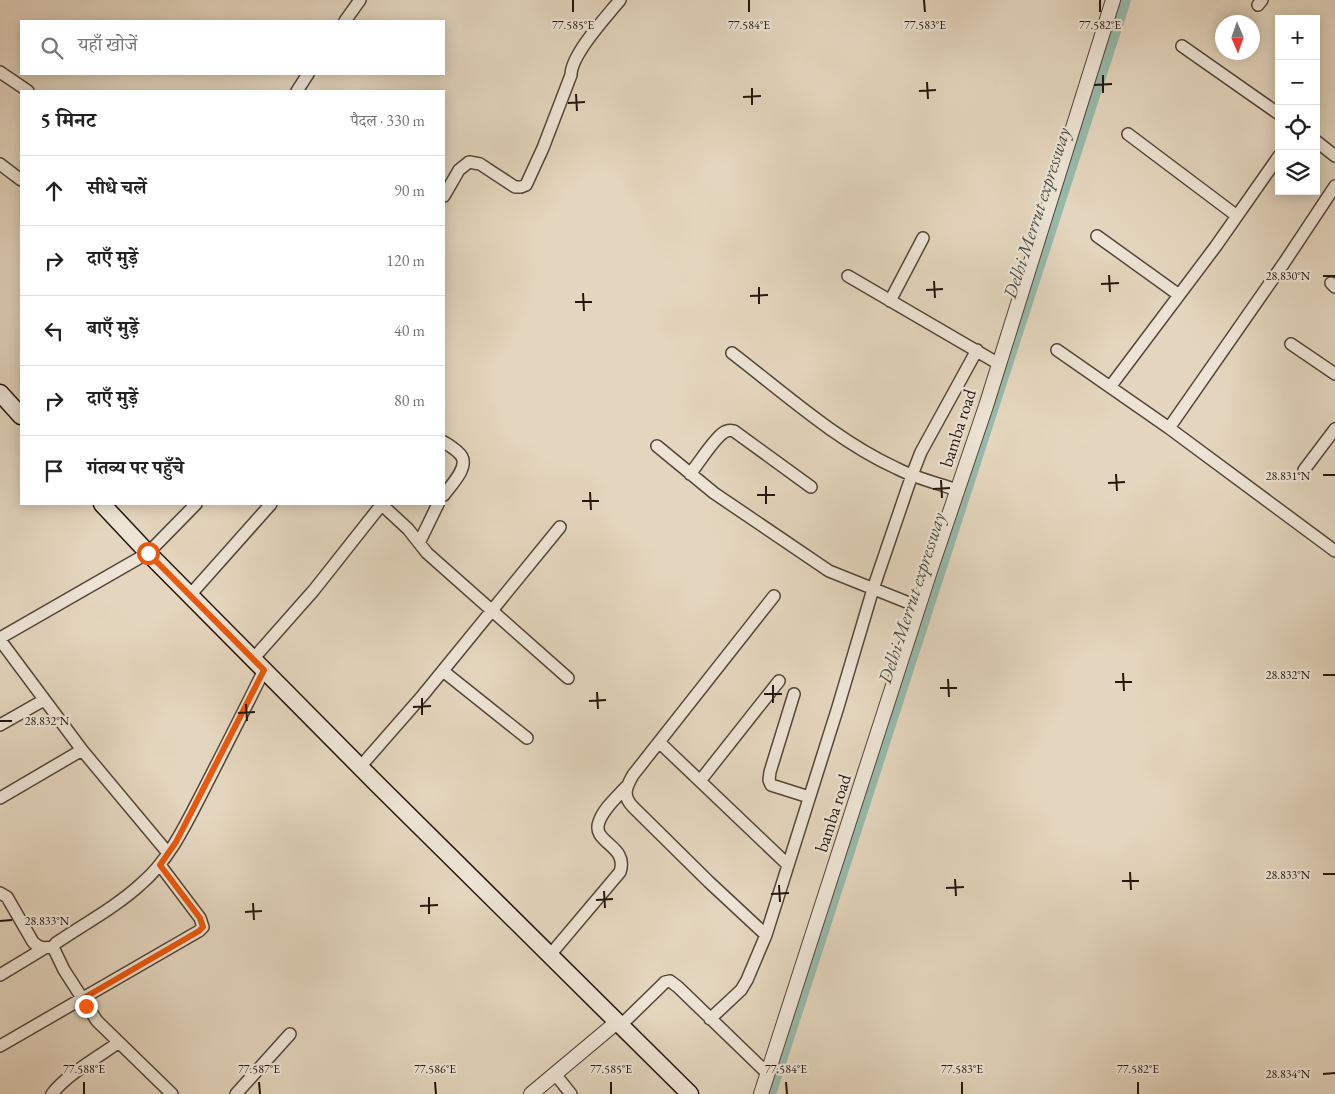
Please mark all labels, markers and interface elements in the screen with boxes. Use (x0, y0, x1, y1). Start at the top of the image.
north arrow (1215, 15, 1260, 60)
map controls (1275, 15, 1320, 195)
button: + (1275, 15, 1320, 60)
text: 77.585°E (552, 17, 594, 33)
text: 77.584°E (728, 17, 770, 33)
text: 77.583°E (904, 17, 946, 33)
text: 77.582°E (1079, 17, 1121, 33)
search box (20, 20, 445, 75)
text: यहाँ खोजें (78, 32, 137, 57)
icon: search (38, 34, 66, 62)
button: − (1275, 60, 1320, 105)
button: locate (1275, 105, 1320, 150)
text: 5 मिनट (40, 106, 96, 133)
text: पैदल · 330 m (351, 110, 425, 131)
water label: Delhi Merrut expressway (997, 124, 1076, 303)
button: layers (1275, 150, 1320, 195)
text: सीधे चलें (87, 175, 147, 200)
icon: ahead (40, 177, 68, 205)
text: 90 m (394, 180, 425, 201)
text: दाएँ मुड़ें (87, 245, 138, 270)
icon: right (40, 247, 68, 275)
text: 120 m (386, 250, 425, 271)
text: 28.830°N (1266, 268, 1311, 284)
text: बाएँ मुड़ें (87, 315, 139, 340)
icon: left (40, 317, 68, 345)
text: 40 m (394, 320, 425, 341)
text: दाएँ मुड़ें (87, 385, 138, 410)
street label: bamba road (934, 385, 981, 470)
icon: right (40, 387, 68, 415)
text: 80 m (394, 390, 425, 411)
text: गंतव्य पर पहुँचे (87, 455, 184, 480)
icon: arrive (40, 457, 68, 485)
text: 28.831°N (1266, 468, 1311, 484)
water label: Delhi Merrut expressway (872, 509, 951, 688)
route start (137, 542, 160, 565)
text: 28.832°N (1266, 667, 1311, 683)
text: 28.832°N (25, 713, 70, 729)
street label: bamba road (809, 770, 856, 855)
text: 28.833°N (1266, 867, 1311, 883)
text: 28.833°N (25, 913, 70, 929)
route end (75, 995, 98, 1018)
text: 77.588°E (63, 1061, 105, 1077)
text: 77.587°E (238, 1061, 280, 1077)
text: 77.586°E (414, 1061, 456, 1077)
text: 77.585°E (590, 1061, 632, 1077)
text: 77.584°E (765, 1061, 807, 1077)
text: 77.583°E (941, 1061, 983, 1077)
text: 77.582°E (1117, 1061, 1159, 1077)
text: 28.834°N (1266, 1066, 1311, 1082)

